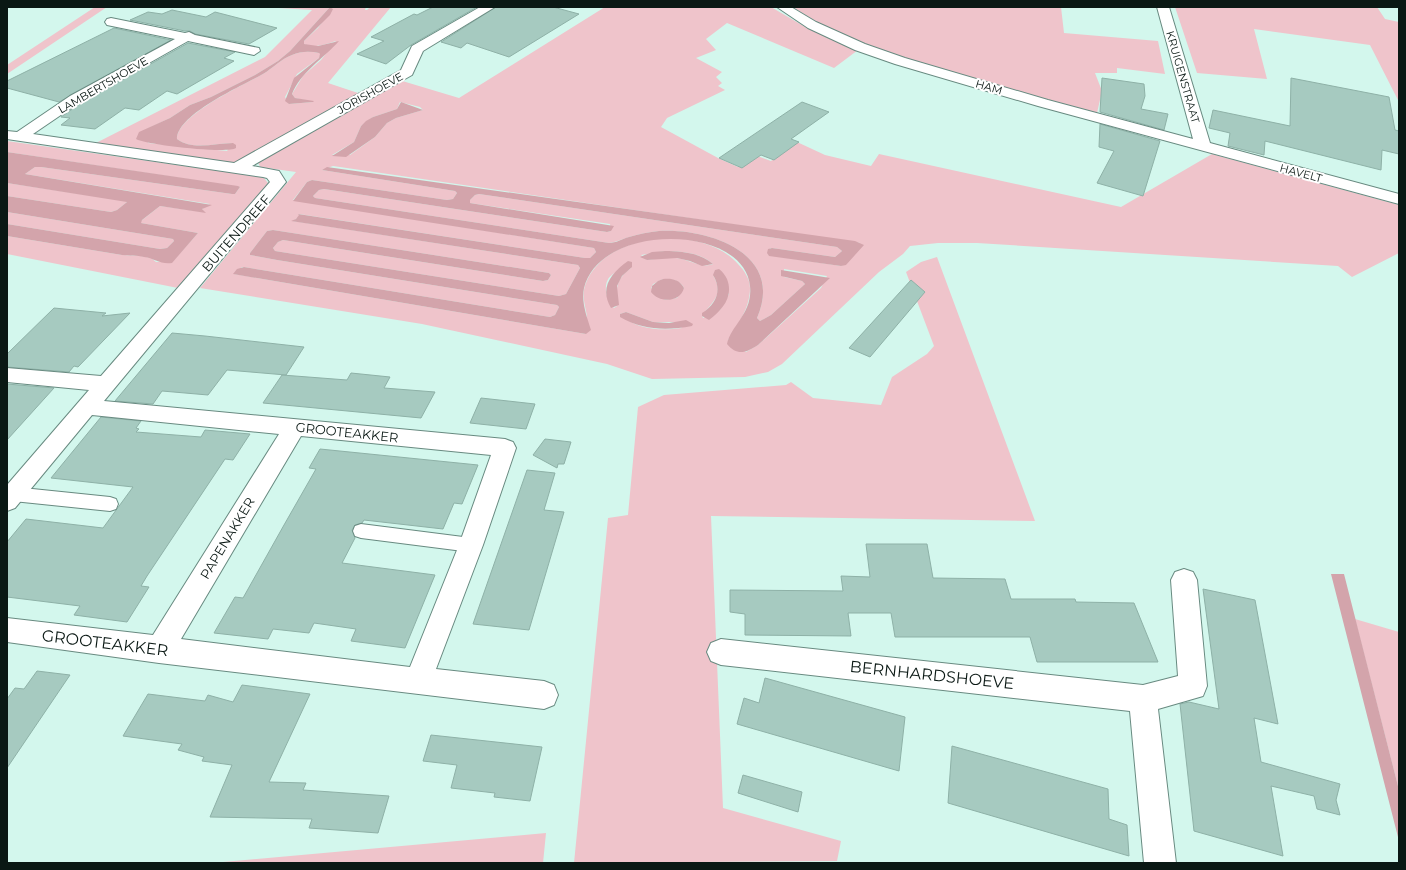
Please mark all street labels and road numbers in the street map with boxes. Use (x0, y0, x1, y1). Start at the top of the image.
street label: KRUIGENSTRAAT (1163, 29, 1203, 125)
street label: LAMBERTSHOEVE (55, 54, 151, 116)
street label: JORISHOEVE (334, 69, 405, 117)
street label: HAM (974, 77, 1004, 97)
street label: HAVELT (1278, 161, 1324, 186)
street label: BUITENDREEF (198, 191, 274, 275)
street label: GROOTEAKKER (295, 419, 399, 445)
street label: PAPENAKKER (196, 494, 258, 582)
street label: GROOTEAKKER (41, 626, 169, 660)
street label: BERNHARDSHOEVE (849, 657, 1015, 693)

